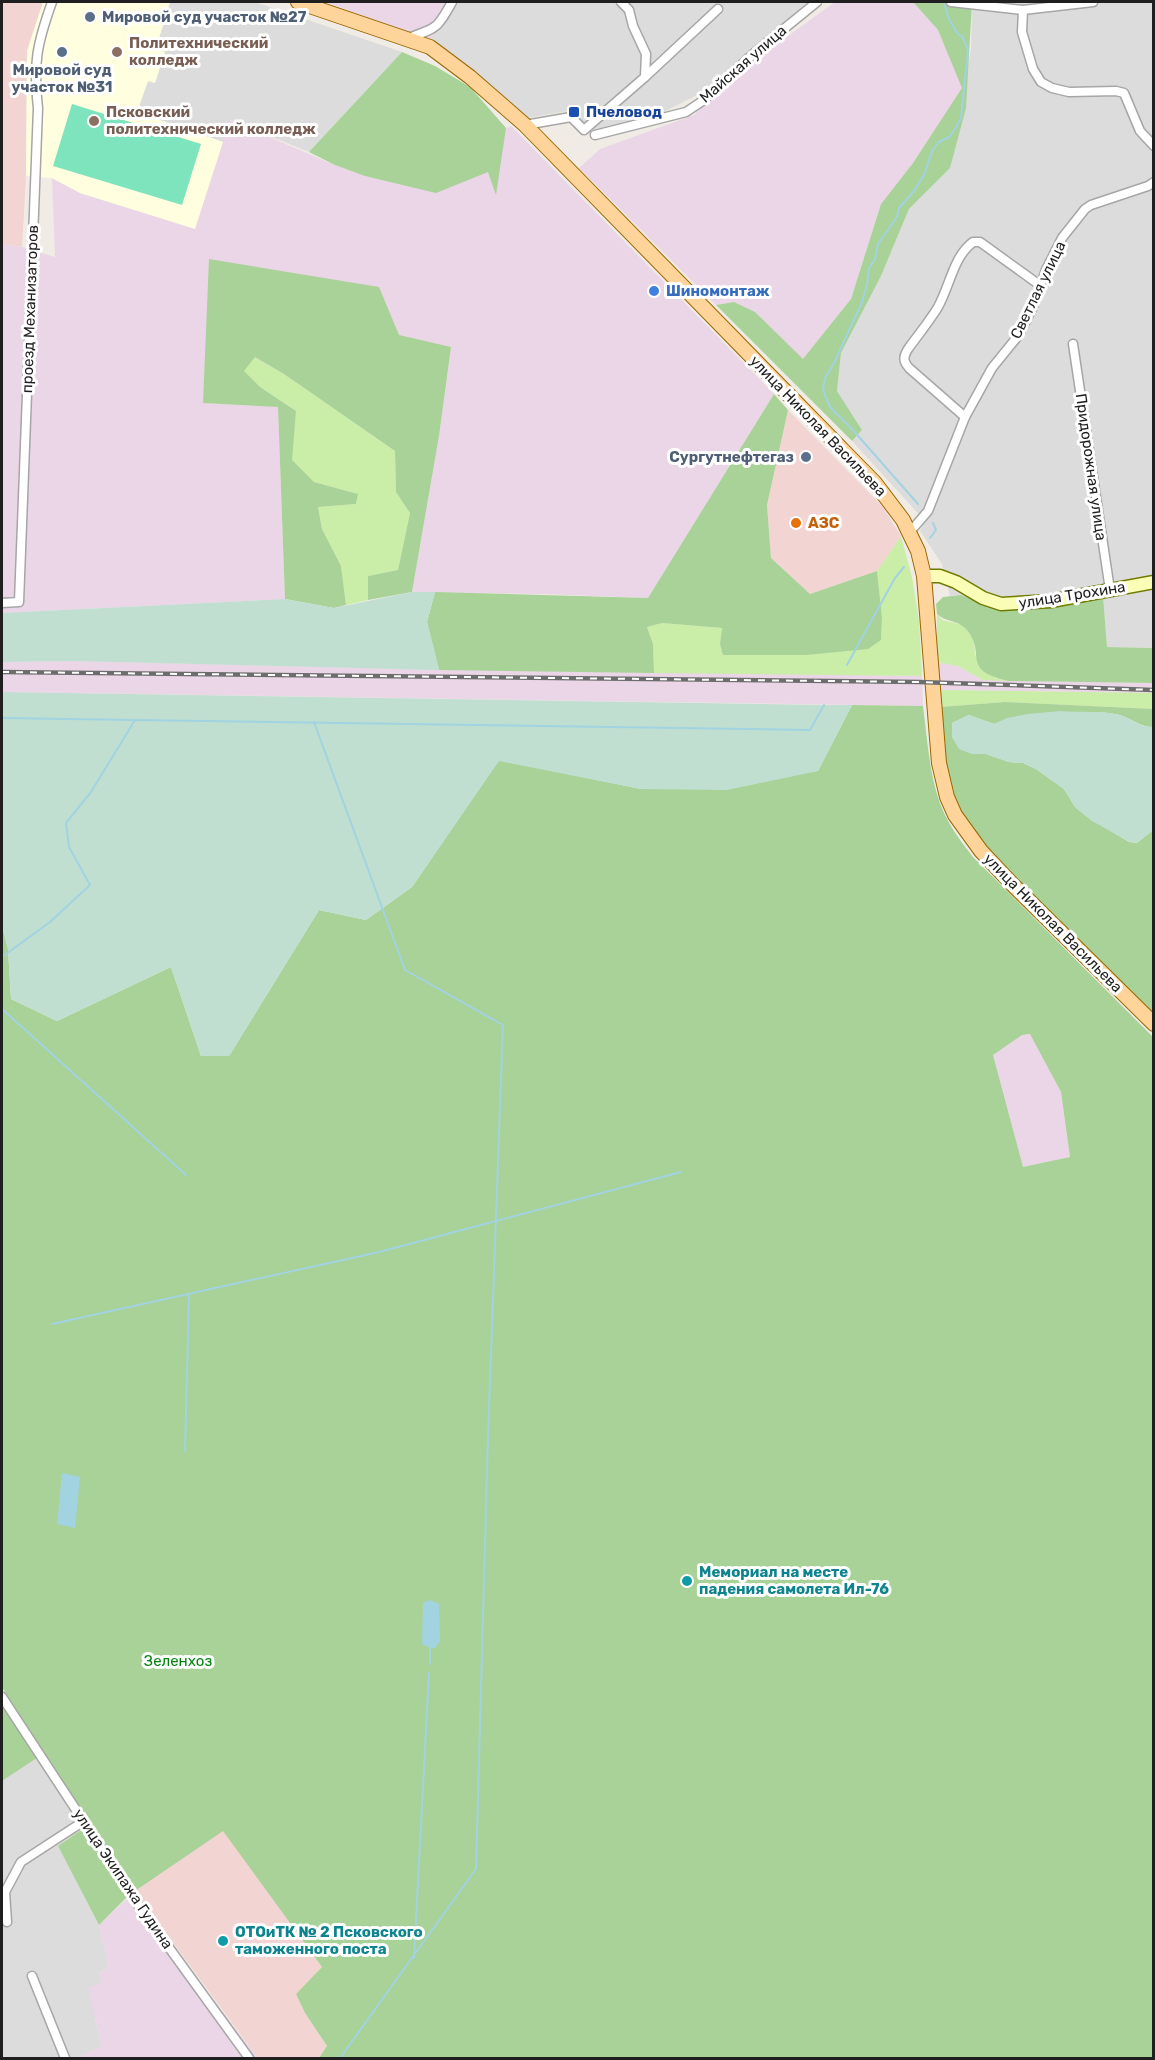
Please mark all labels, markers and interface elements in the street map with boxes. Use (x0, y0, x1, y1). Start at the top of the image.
place label: Мировой суд участок №27 (102, 8, 307, 26)
marker: Мировой суд участок №27 (83, 10, 97, 24)
street label: Майская улица (696, 21, 790, 107)
place label: Политехнический колледж (129, 34, 268, 69)
marker: Мировой суд участок №31 (55, 45, 69, 59)
marker: Политехнический колледж (110, 45, 124, 59)
place label: Мировой суд участок №31 (12, 61, 112, 96)
place label: Псковский политехнический колледж (106, 103, 316, 138)
place label: Пчеловод (586, 103, 662, 121)
marker: Пчеловод (567, 105, 581, 119)
marker: Псковский политехнический колледж (87, 114, 101, 128)
street label: проезд Механизаторов (18, 225, 42, 393)
street label: Светлая улица (1007, 238, 1069, 342)
place label: Шиномонтаж (666, 282, 770, 300)
marker: Шиномонтаж (647, 284, 661, 298)
street label: улица Николая Васильева (746, 352, 890, 500)
street label: Придорожная улица (1072, 392, 1110, 542)
place label: Сургутнефтегаз (669, 448, 794, 466)
marker: Сургутнефтегаз (799, 450, 813, 464)
place label: АЗС (808, 514, 840, 532)
marker: АЗС (789, 516, 803, 530)
street label: улица Трохина (1017, 578, 1127, 612)
street label: улица Николая Васильева (980, 850, 1126, 996)
place label: Мемориал на месте падения самолета Ил-76 (699, 1563, 889, 1598)
marker: Мемориал на месте падения самолета Ил-76 (680, 1574, 694, 1588)
park label: Зеленхоз (144, 1652, 212, 1670)
street label: улица Экипажа Гудина (69, 1806, 177, 1952)
place label: ОТОиТК № 2 Псковского таможенного поста (235, 1923, 423, 1958)
marker: ОТОиТК № 2 Псковского таможенного поста (216, 1934, 230, 1948)

